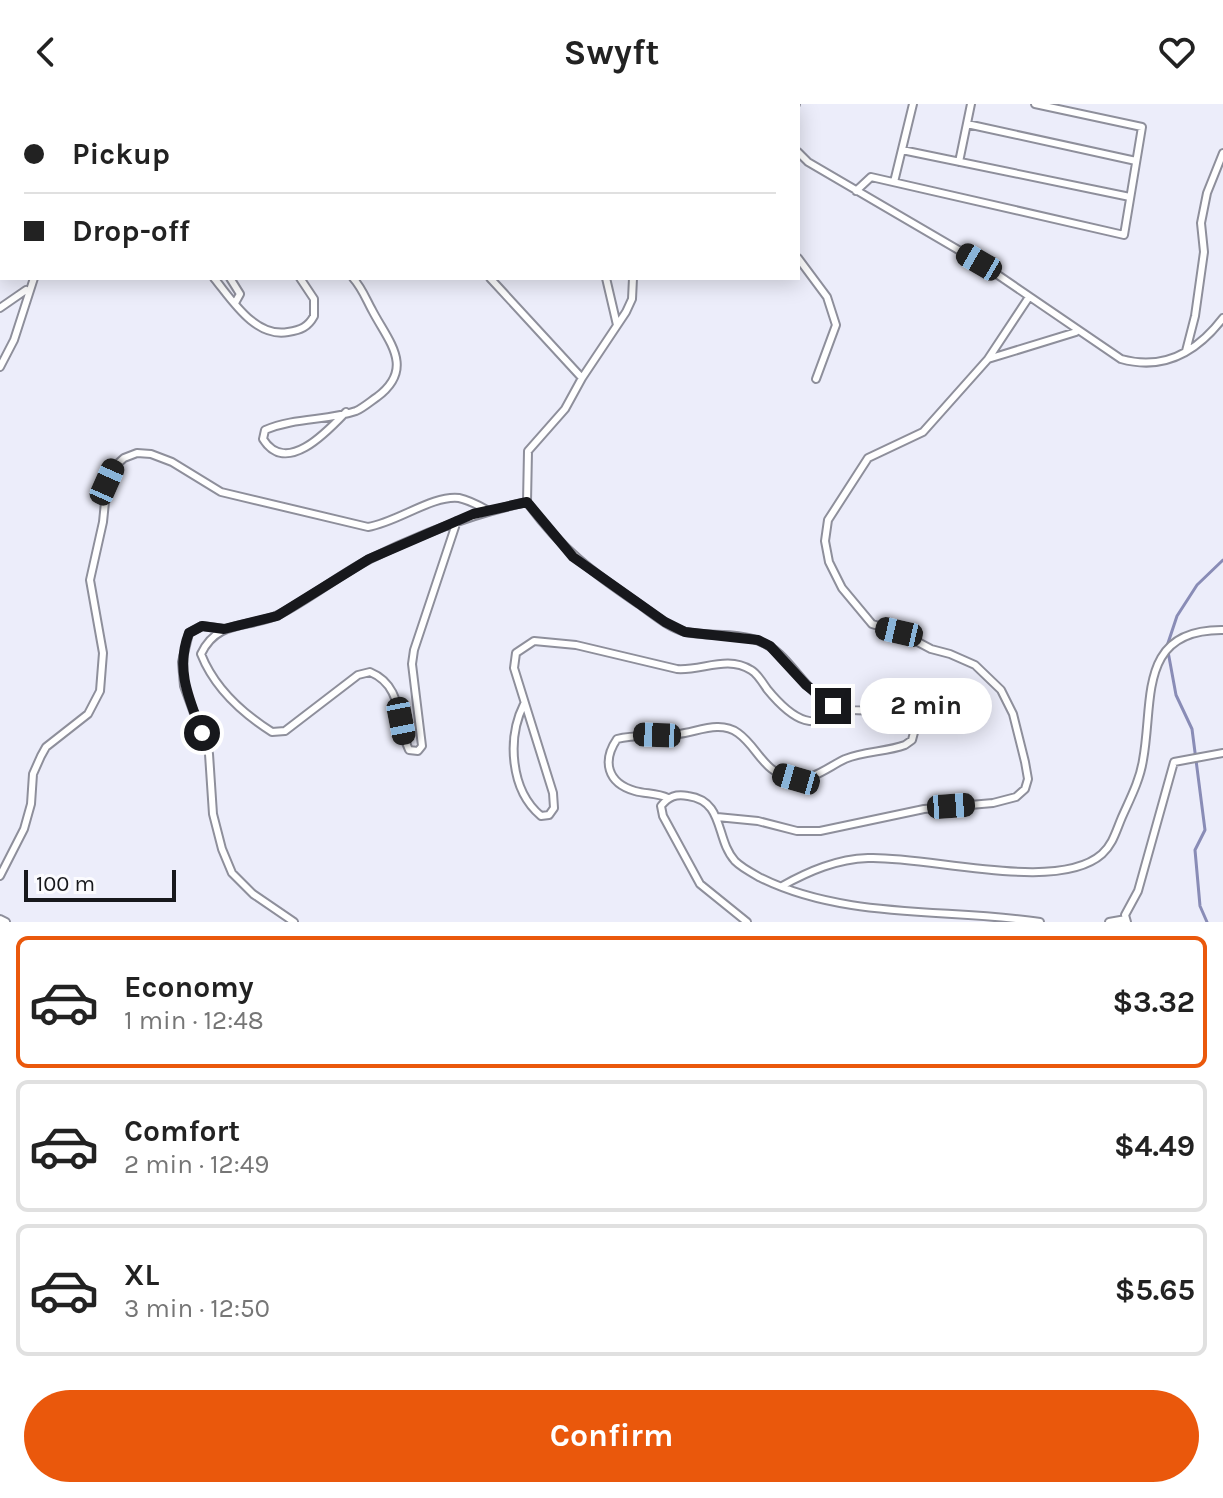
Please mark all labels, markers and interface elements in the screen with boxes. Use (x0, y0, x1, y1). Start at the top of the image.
icon: back (24, 30, 68, 74)
icon: heart (1155, 30, 1199, 74)
text: Swyft (564, 31, 659, 73)
text: Pickup (72, 136, 170, 172)
text: Drop-off (72, 213, 190, 249)
car (952, 240, 1006, 284)
car (86, 455, 128, 509)
car (873, 615, 925, 649)
callout: 2 min (861, 678, 993, 734)
route end (815, 688, 851, 724)
text: 2 min (890, 690, 962, 721)
car (385, 695, 417, 747)
route start (184, 715, 220, 751)
car (633, 722, 681, 748)
car (770, 761, 822, 797)
car (926, 792, 976, 820)
scale bar (24, 866, 176, 902)
text: 100 m (36, 871, 95, 897)
icon: car (28, 966, 100, 1038)
text: Economy (124, 969, 254, 1005)
text: $3.32 (1112, 984, 1195, 1020)
text: 1 min · 12:48 (124, 1005, 264, 1036)
icon: car (28, 1110, 100, 1182)
text: Comfort (124, 1113, 240, 1149)
text: $4.49 (1114, 1128, 1195, 1164)
text: 2 min · 12:49 (124, 1149, 269, 1180)
icon: car (28, 1254, 100, 1326)
text: XL (124, 1257, 159, 1293)
text: $5.65 (1115, 1272, 1195, 1308)
text: 3 min · 12:50 (124, 1293, 270, 1324)
button: Confirm (24, 1390, 1199, 1482)

